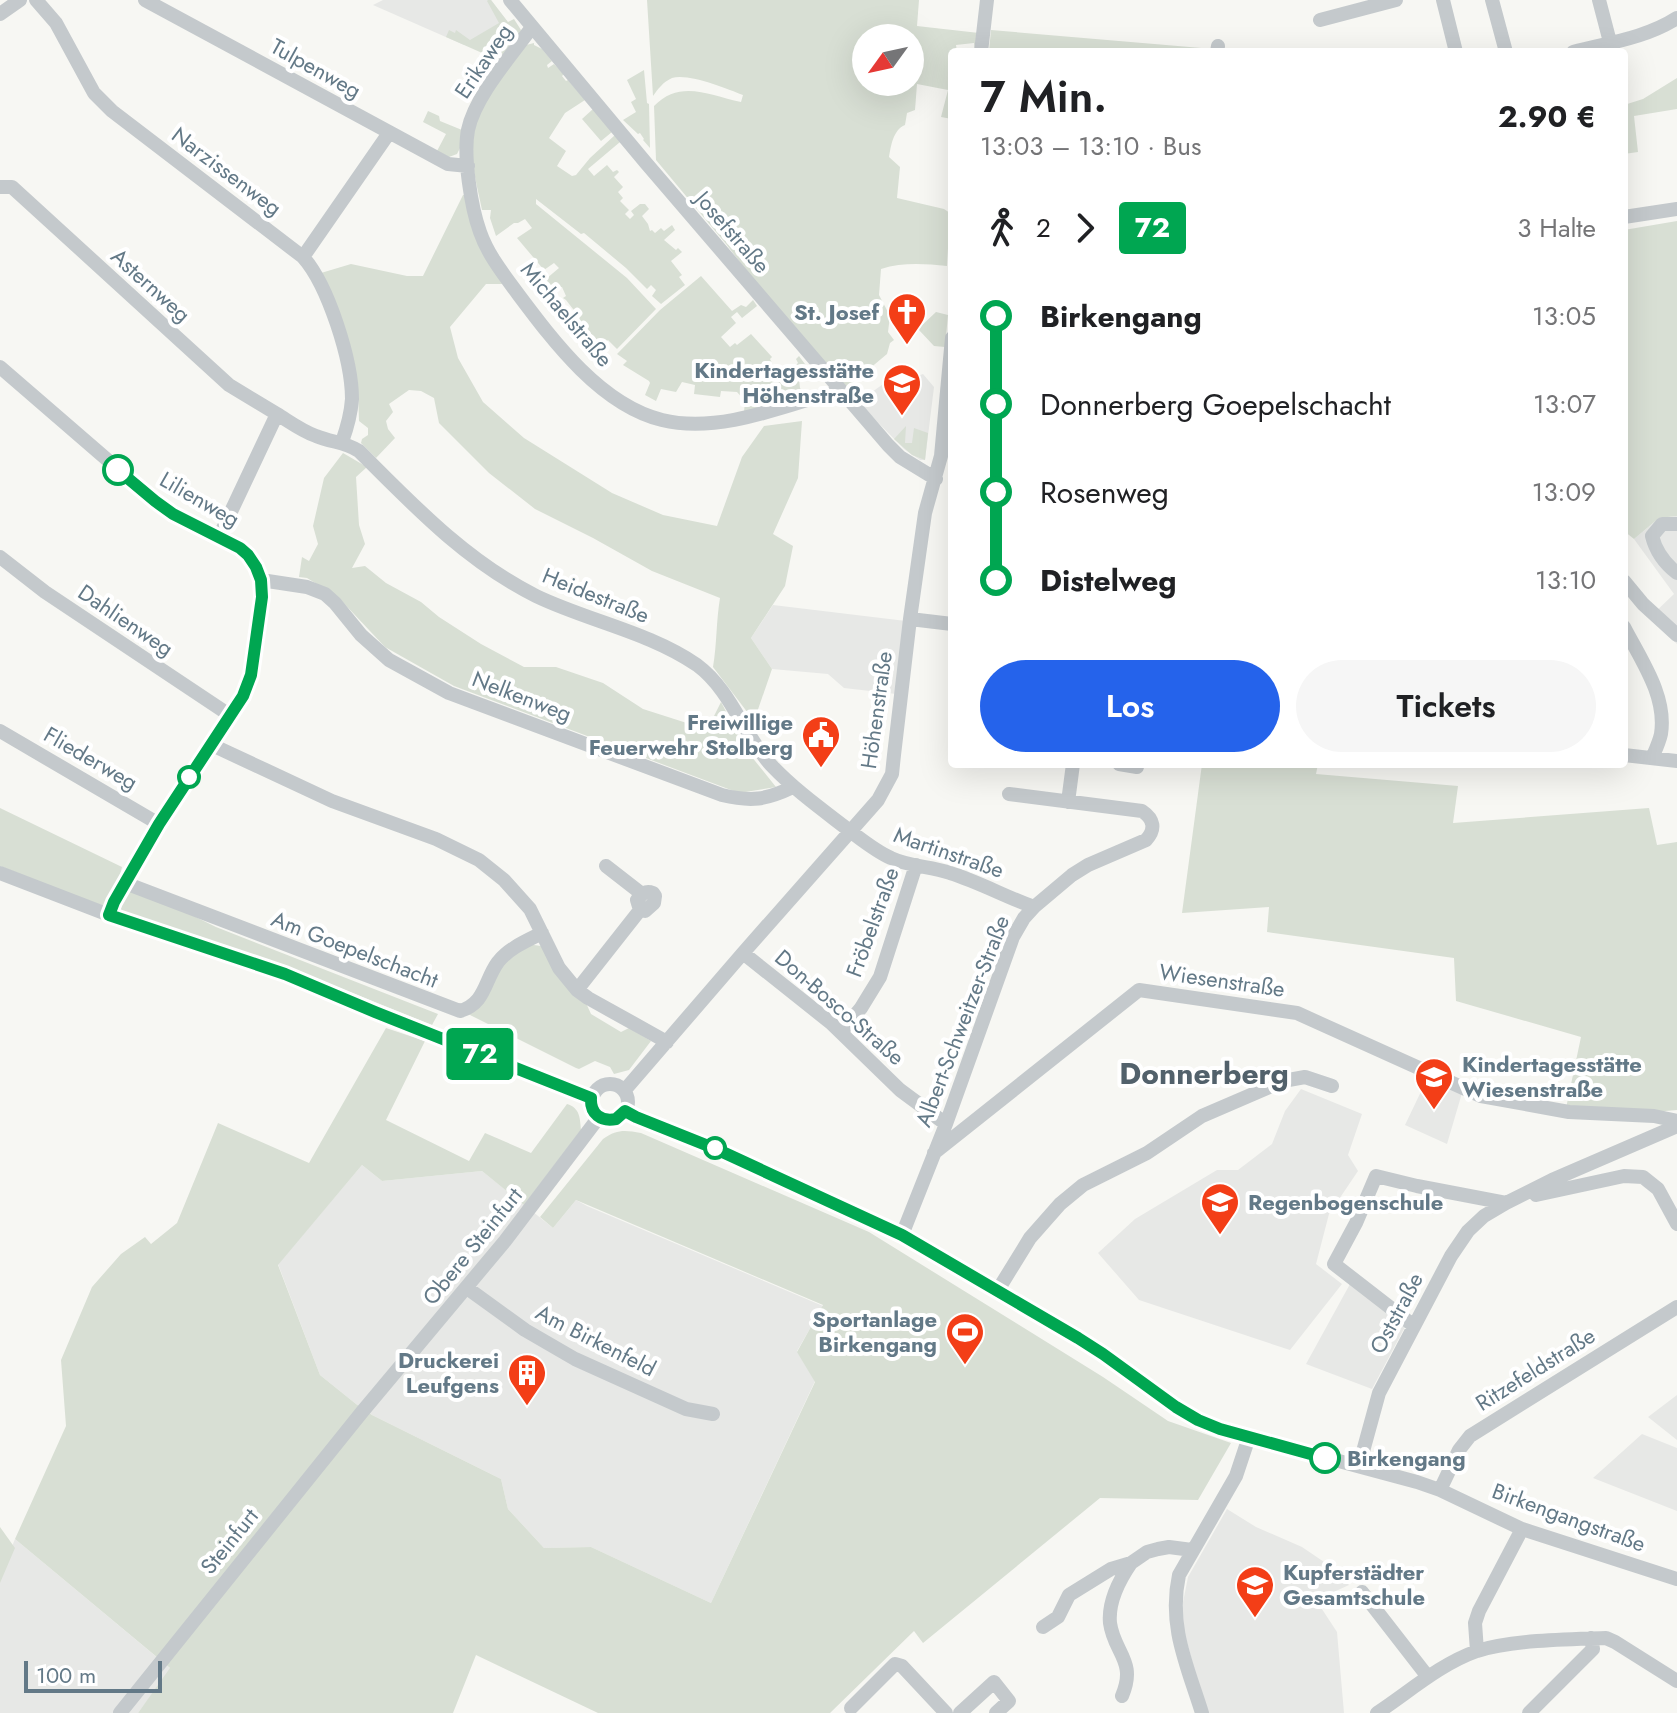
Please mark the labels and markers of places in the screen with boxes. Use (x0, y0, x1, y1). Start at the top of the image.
church icon: St. Josef (886, 291, 928, 346)
place label: St. Josef (794, 296, 880, 328)
place label: Kindertagesstätte Höhenstraße (694, 354, 874, 411)
school or university icon: Kindertagesstätte Höhenstraße (881, 362, 923, 417)
unlabelled marker (103, 455, 133, 485)
place label: Freiwillige Feuerwehr Stolberg (589, 706, 793, 763)
public building icon: Freiwillige Feuerwehr Stolberg (800, 714, 842, 769)
unlabelled marker (178, 766, 200, 788)
place label: Kindertagesstätte Wiesenstraße (1462, 1048, 1642, 1105)
school or university icon: Kindertagesstätte Wiesenstraße (1413, 1056, 1455, 1111)
unlabelled marker (704, 1137, 726, 1159)
school or university icon: Regenbogenschule (1199, 1181, 1241, 1236)
place label: Regenbogenschule (1248, 1186, 1443, 1218)
place label: Sportanlage Birkengang (812, 1303, 937, 1360)
sports icon: Sportanlage Birkengang (944, 1311, 986, 1366)
place label: Druckerei Leufgens (398, 1344, 499, 1401)
building icon: Druckerei Leufgens (506, 1352, 548, 1407)
place label: Birkengang (1347, 1442, 1466, 1474)
marker: Birkengang (1310, 1443, 1340, 1473)
place label: Kupferstädter Gesamtschule (1283, 1556, 1425, 1613)
school or university icon: Kupferstädter Gesamtschule (1234, 1564, 1276, 1619)

